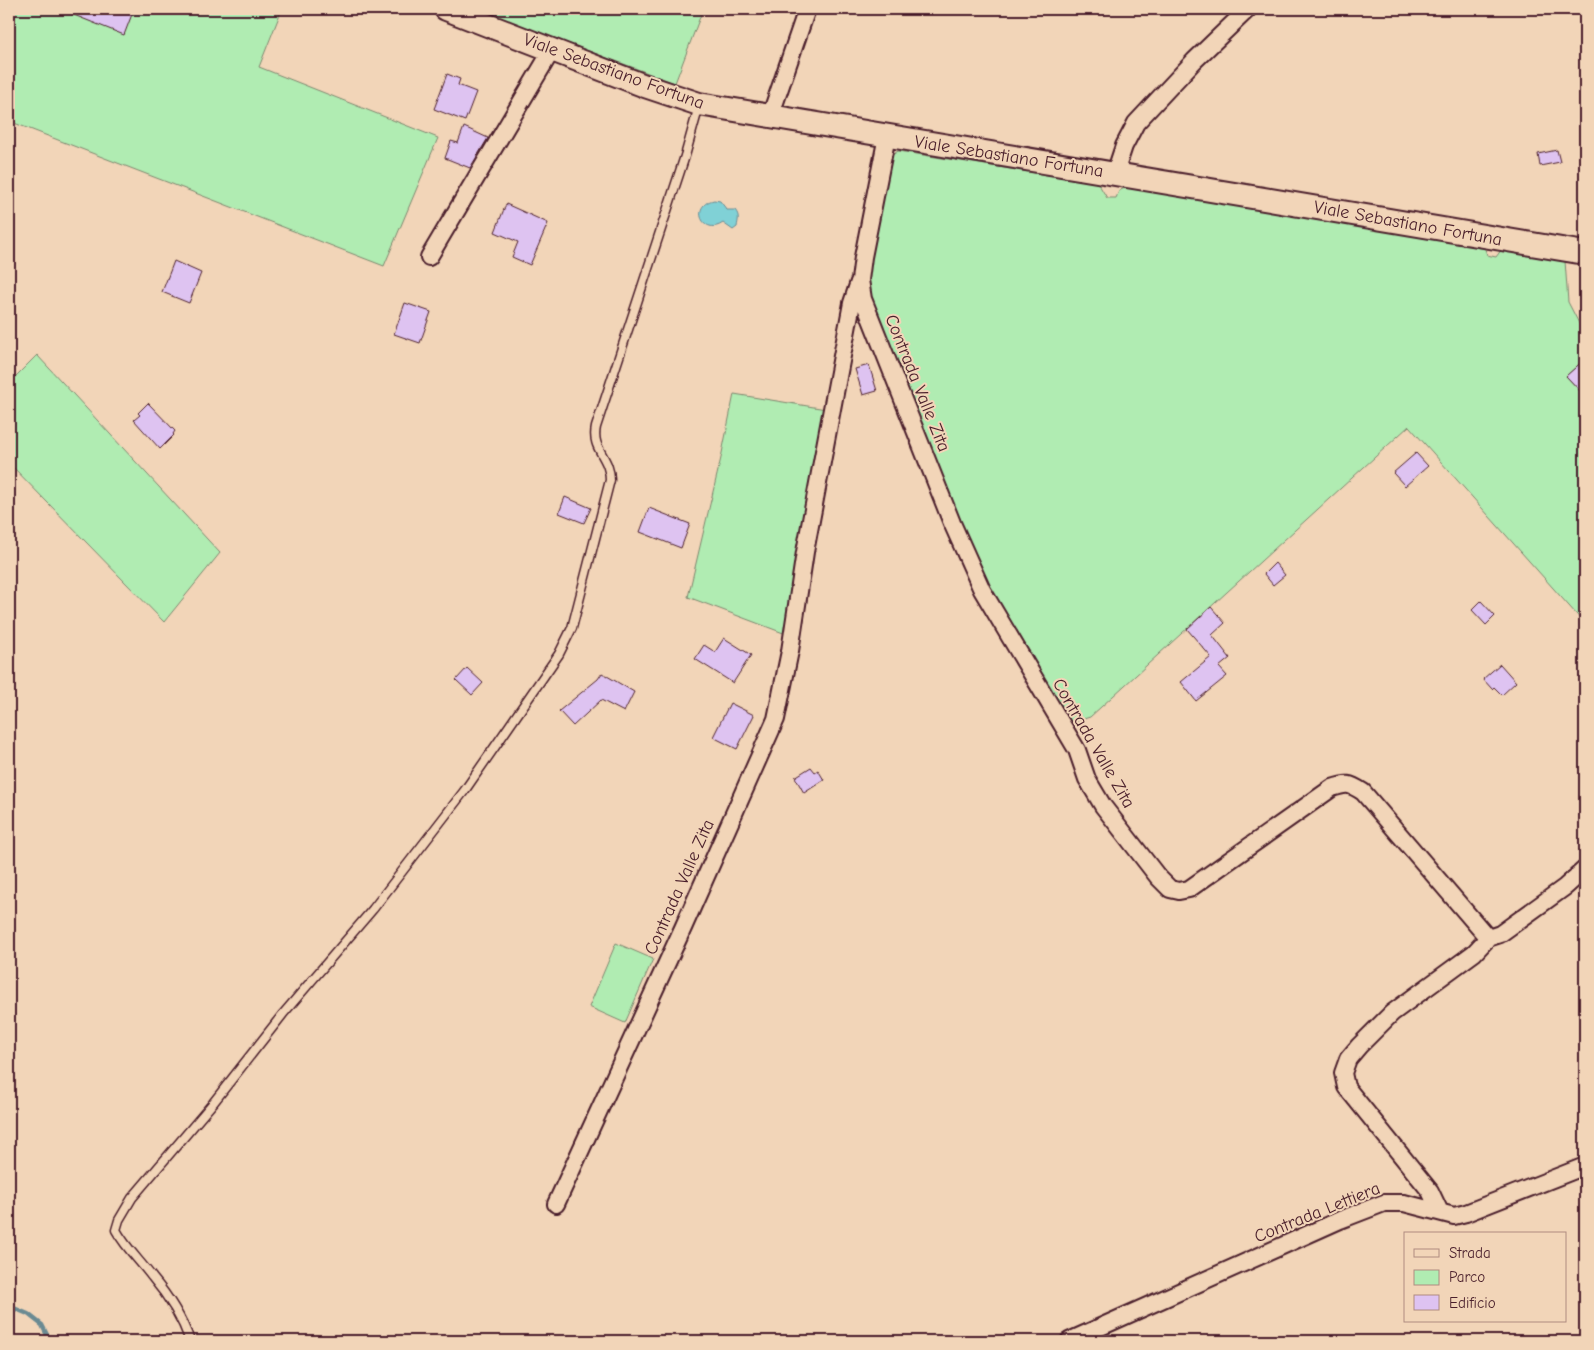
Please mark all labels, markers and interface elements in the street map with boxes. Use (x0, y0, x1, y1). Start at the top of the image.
street label: Viale Sebastiano Fortuna (521, 29, 707, 114)
street label: Viale Sebastiano Fortuna (913, 131, 1105, 182)
street label: Viale Sebastiano Fortuna (1312, 197, 1504, 250)
street label: Contrada Valle Zita (880, 312, 955, 455)
street label: Contrada Valle Zita (1048, 675, 1139, 812)
street label: Contrada Valle Zita (640, 816, 719, 958)
street label: Contrada Lettiera (1251, 1178, 1383, 1247)
legend (1404, 1232, 1566, 1322)
text: Strada (1449, 1244, 1491, 1262)
text: Parco (1449, 1268, 1485, 1286)
text: Edificio (1449, 1294, 1496, 1312)

